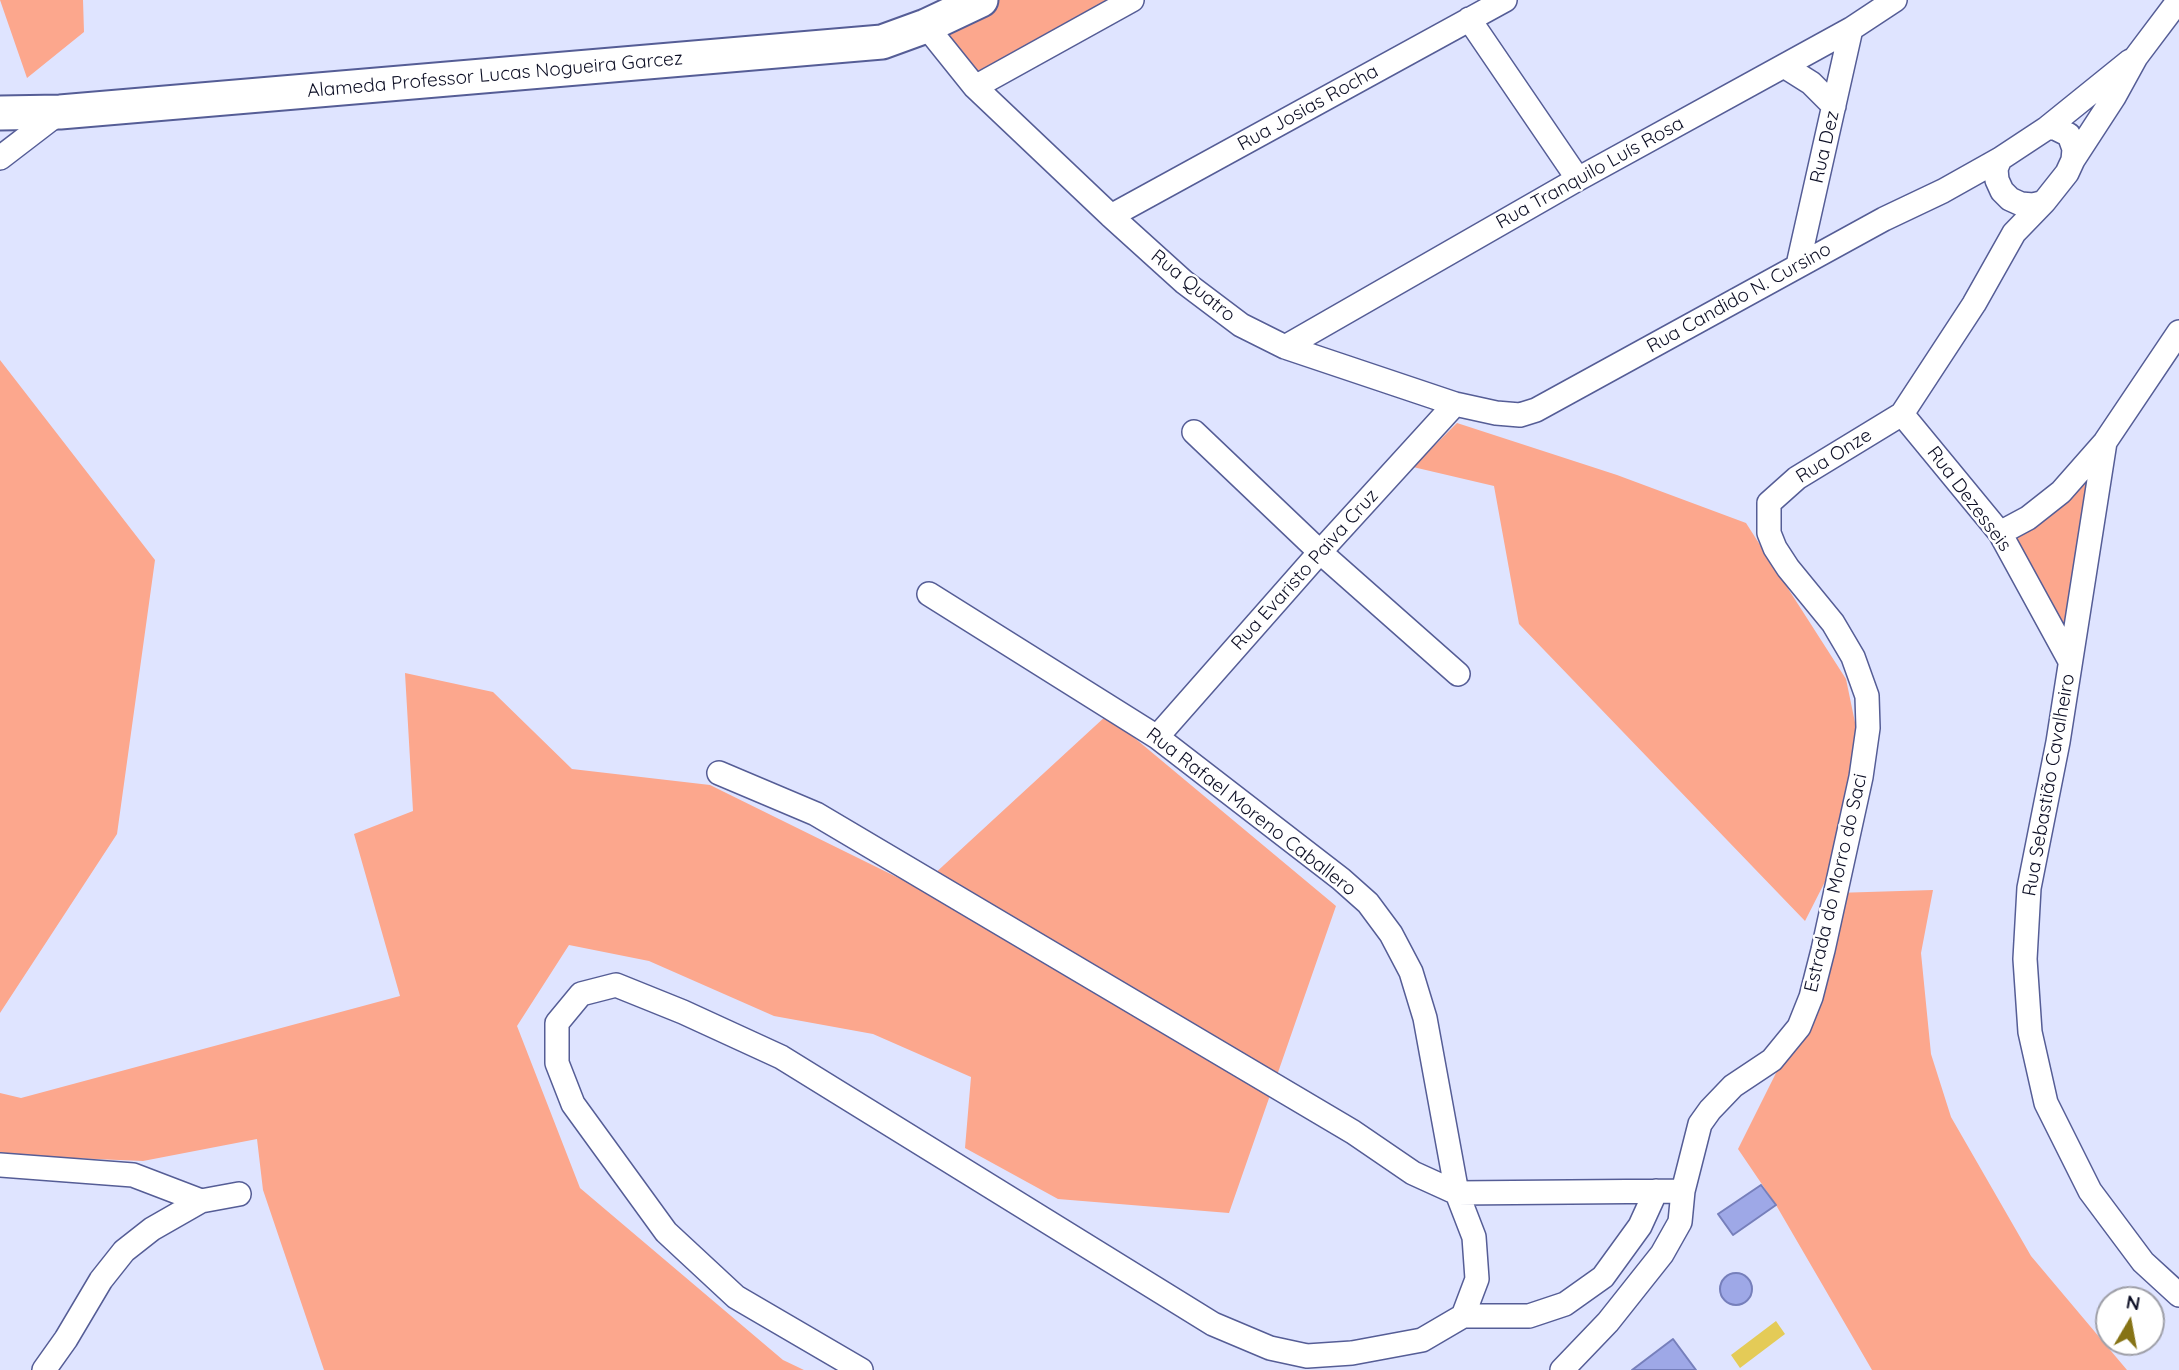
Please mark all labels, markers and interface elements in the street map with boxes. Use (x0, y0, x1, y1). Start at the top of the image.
street label: Alameda Professor Lucas Nogueira Garcez (306, 47, 684, 103)
street label: Rua Josias Rocha (1234, 60, 1382, 156)
street label: Rua Dez (1806, 109, 1844, 185)
street label: Rua Tranquilo Luís Rosa (1492, 112, 1688, 234)
street label: Rua Candido N. Cursino (1643, 238, 1835, 358)
street label: Rua Quatro (1146, 245, 1240, 327)
street label: Rua Onze (1792, 424, 1876, 488)
street label: Rua Dezesseis (1922, 442, 2016, 556)
street label: Rua Evaristo Paiva Cruz (1227, 485, 1383, 655)
street label: Rua Sebastião Cavalheiro (2018, 672, 2080, 898)
street label: Rua Rafael Moreno Caballero (1142, 723, 1360, 901)
street label: Estrada do Morro do Saci (1800, 772, 1872, 994)
north arrow (2095, 1286, 2165, 1356)
text: N (2124, 1289, 2142, 1315)

